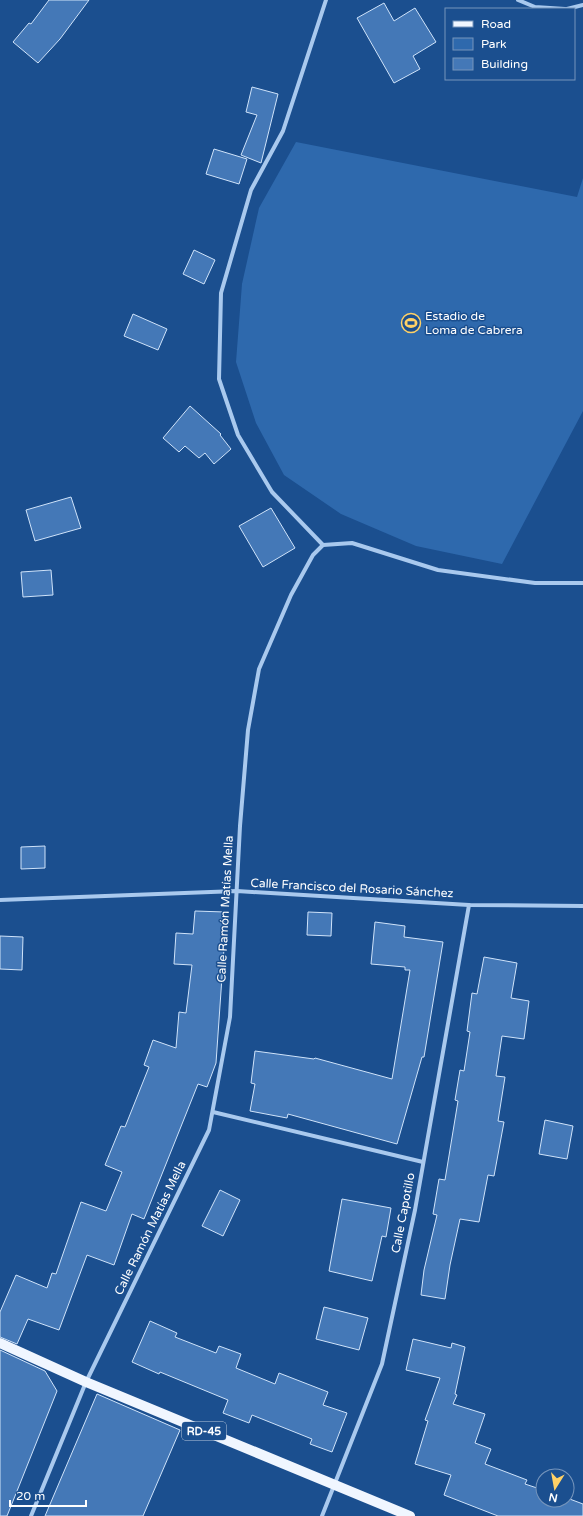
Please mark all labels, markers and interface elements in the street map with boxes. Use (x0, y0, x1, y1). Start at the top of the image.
legend (445, 8, 575, 80)
text: Road (481, 17, 511, 31)
text: Park (481, 37, 507, 51)
text: Building (481, 57, 528, 71)
place label: Estadio de Loma de Cabrera (425, 309, 523, 337)
sports icon: Estadio de Loma de Cabrera (400, 312, 422, 334)
street label: Calle Ramón Matías Mella (214, 835, 236, 983)
street label: Calle Francisco del Rosario Sánchez (250, 876, 454, 900)
street label: Calle Ramón Matías Mella (111, 1159, 189, 1297)
street label: Calle Capotillo (388, 1172, 418, 1254)
road number: RD-45 (182, 1422, 226, 1440)
north arrow (535, 1468, 575, 1508)
scale bar (10, 1482, 86, 1508)
text: 20 m (16, 1489, 45, 1503)
text: N (548, 1490, 559, 1505)

